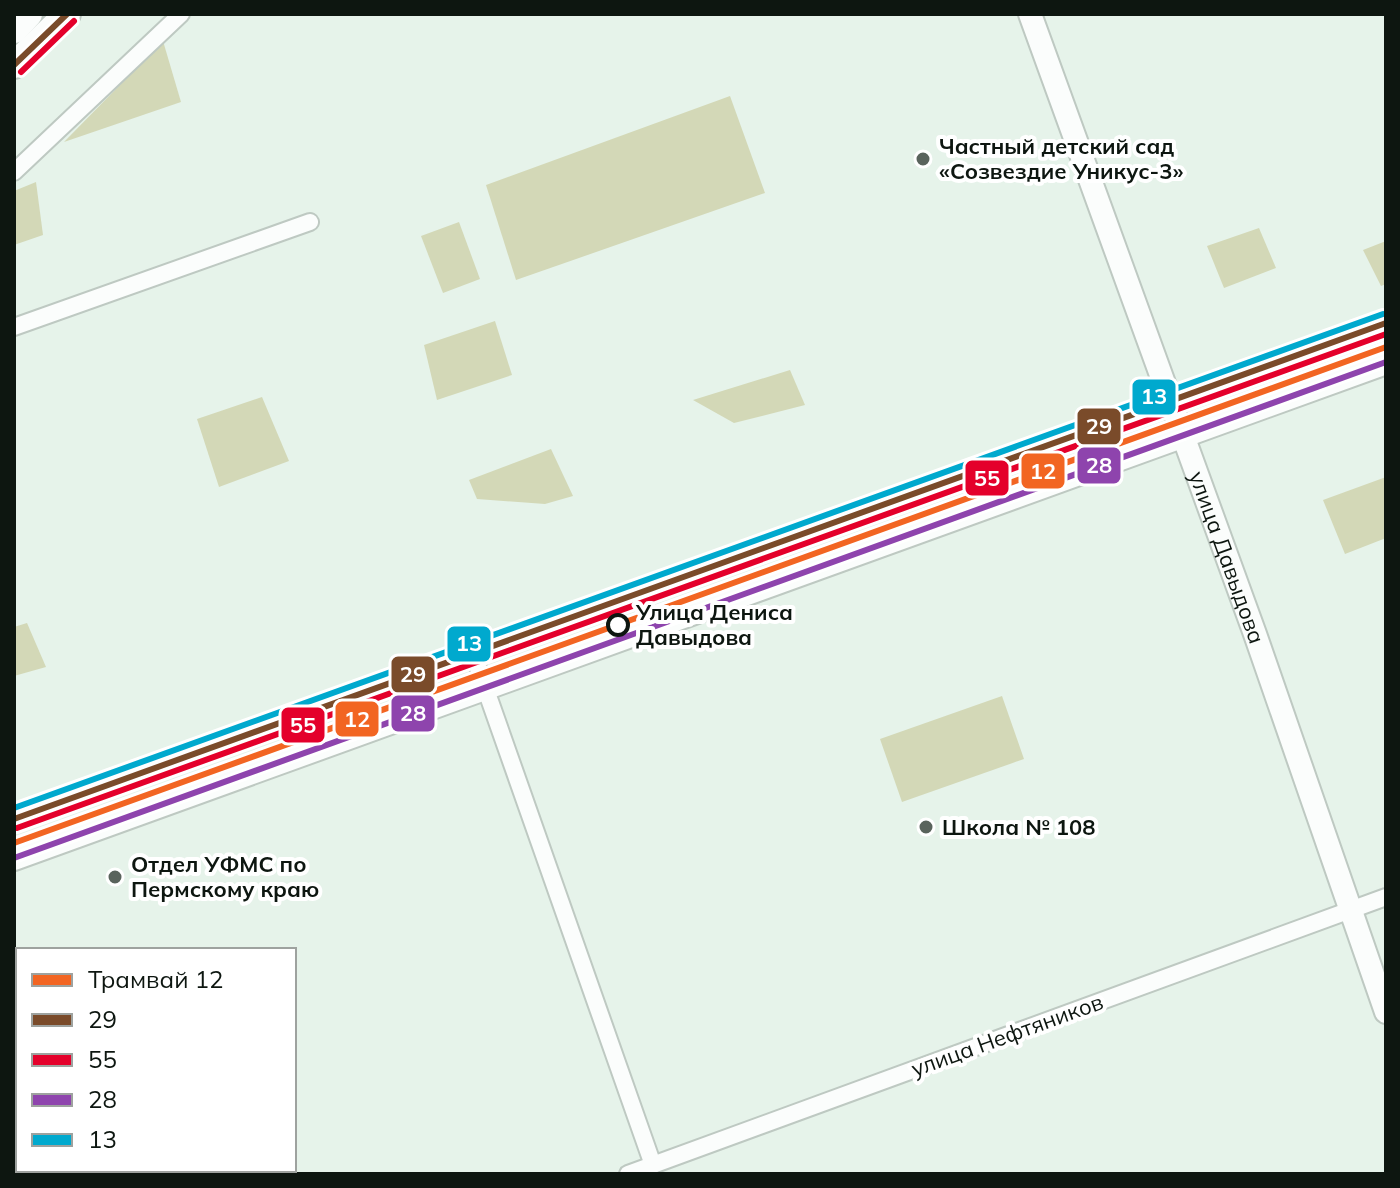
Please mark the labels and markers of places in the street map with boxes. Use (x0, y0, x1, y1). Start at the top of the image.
place label: Частный детский сад «Созвездие Уникус-3» (939, 132, 1183, 185)
marker: Частный детский сад «Созвездие Уникус-3» (914, 150, 932, 168)
place label: Улица Дениса Давыдова (635, 598, 793, 651)
marker: Улица Дениса Давыдова (607, 614, 629, 636)
place label: Школа № 108 (942, 813, 1095, 841)
marker: Школа № 108 (917, 818, 935, 836)
place label: Отдел УФМС по Пермскому краю (131, 850, 319, 903)
marker: Отдел УФМС по Пермскому краю (106, 868, 124, 886)

